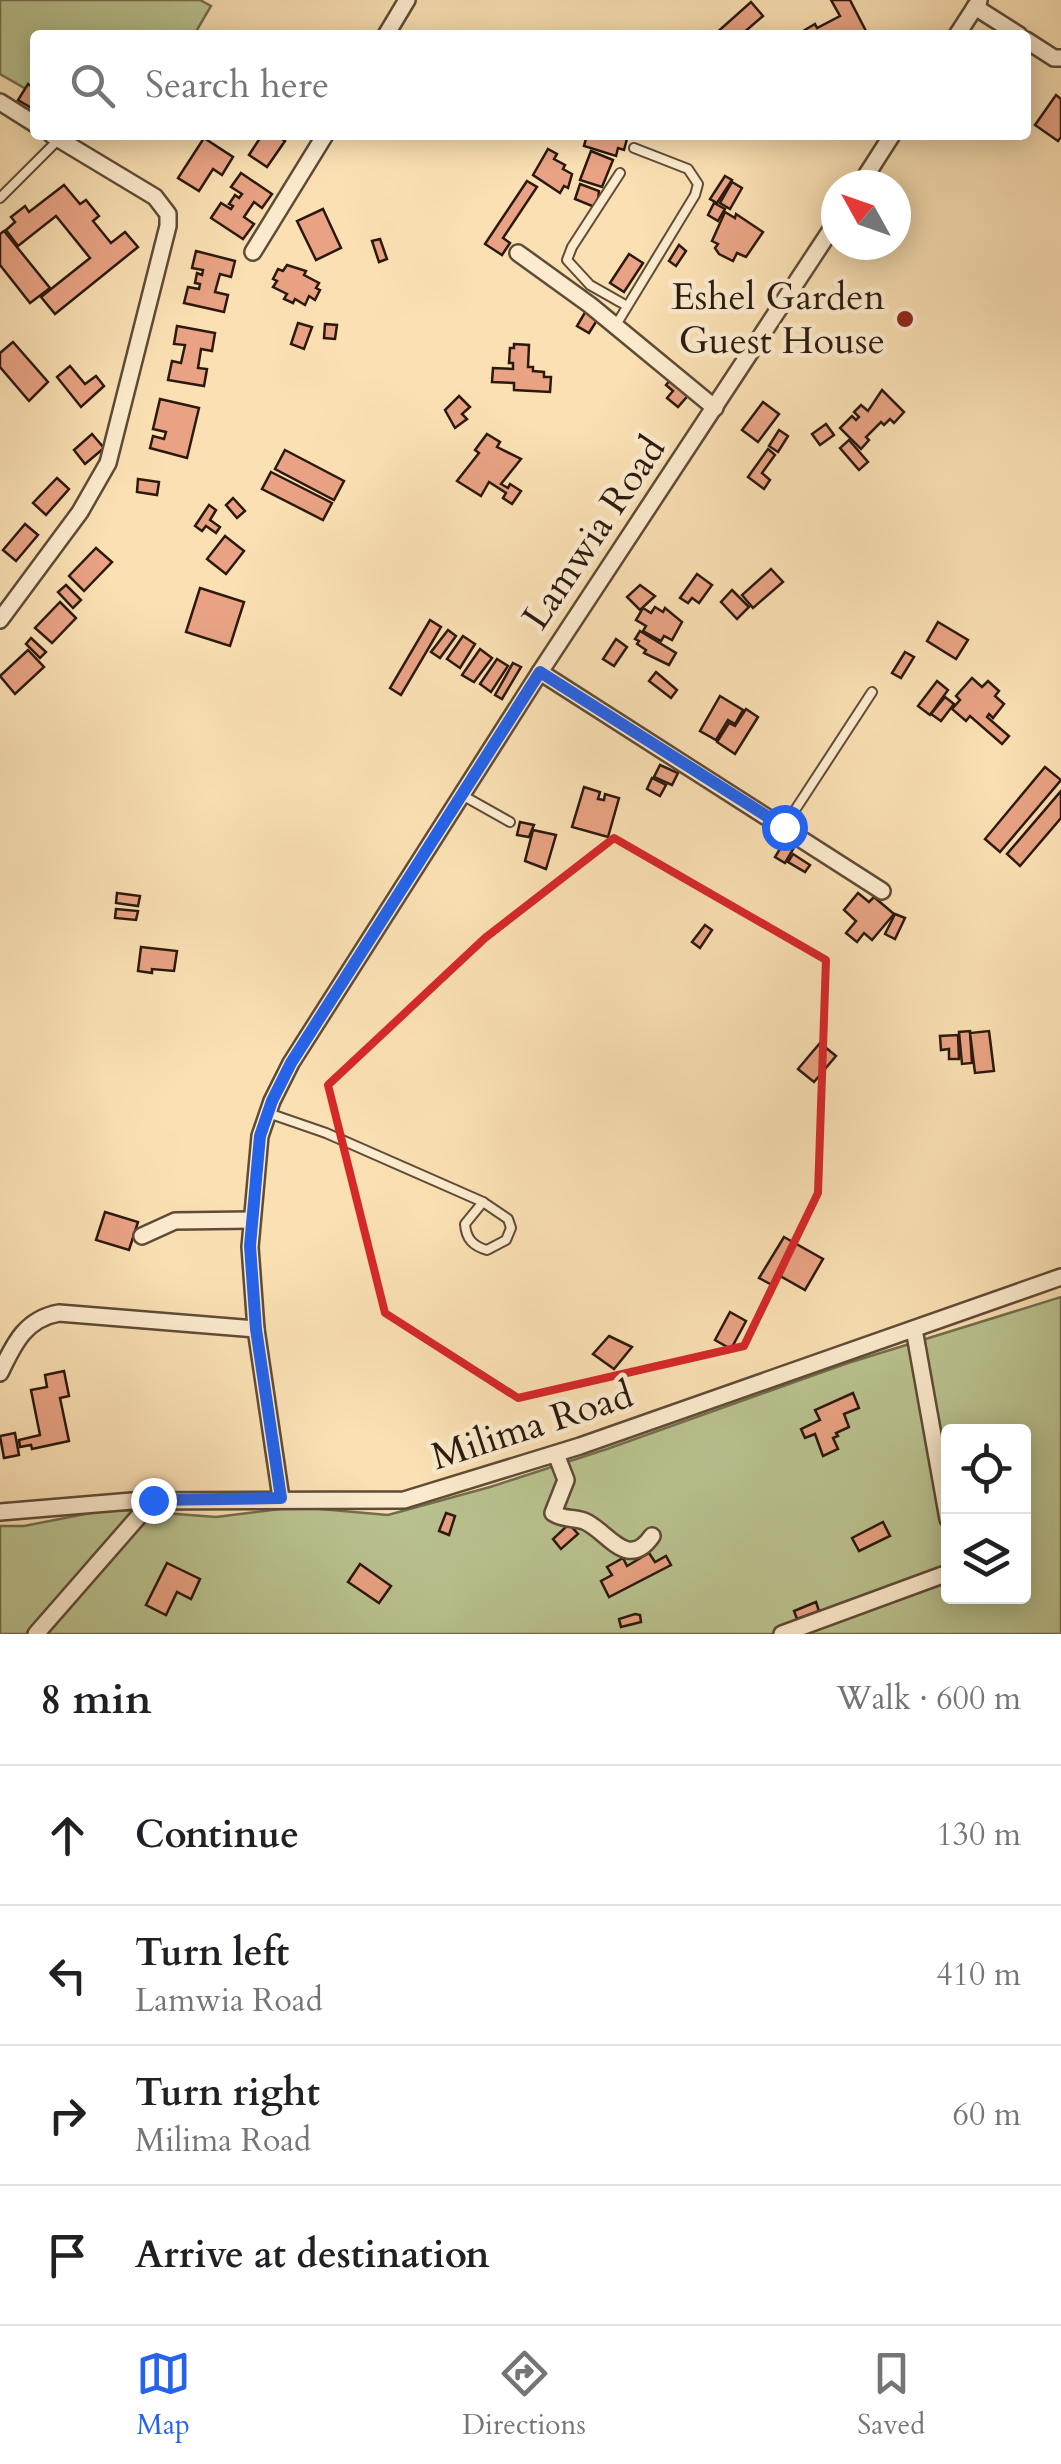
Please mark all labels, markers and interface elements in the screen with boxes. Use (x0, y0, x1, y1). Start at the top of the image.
search box (30, 30, 1031, 140)
icon: search (65, 58, 120, 113)
text: Search here (145, 59, 329, 111)
north arrow (821, 170, 911, 260)
place label: Eshel Garden Guest House (671, 271, 885, 367)
marker: Eshel Garden Guest House (894, 308, 916, 330)
street label: Lamwia Road (510, 426, 678, 640)
route start (762, 805, 808, 851)
street label: Milima Road (425, 1369, 639, 1483)
map controls (941, 1424, 1031, 1604)
button: locate (941, 1424, 1031, 1514)
route end (131, 1478, 177, 1524)
button: layers (941, 1514, 1031, 1604)
text: 8 min (40, 1671, 152, 1728)
text: Walk · 600 m (836, 1677, 1021, 1721)
icon: ahead (40, 1808, 95, 1863)
text: Continue (135, 1809, 299, 1861)
text: 130 m (936, 1813, 1021, 1857)
text: Turn left (135, 1927, 289, 1979)
icon: left (40, 1948, 95, 2003)
text: 410 m (936, 1953, 1021, 1997)
text: Lamwia Road (135, 1979, 323, 2023)
text: Turn right (135, 2067, 320, 2119)
icon: right (40, 2088, 95, 2143)
text: 60 m (953, 2093, 1021, 2137)
text: Milima Road (135, 2119, 311, 2163)
icon: arrive (40, 2228, 95, 2283)
text: Arrive at destination (135, 2229, 490, 2281)
tab: Map (136, 2346, 191, 2444)
tab: Directions (462, 2346, 586, 2444)
tab: Saved (857, 2346, 925, 2444)

